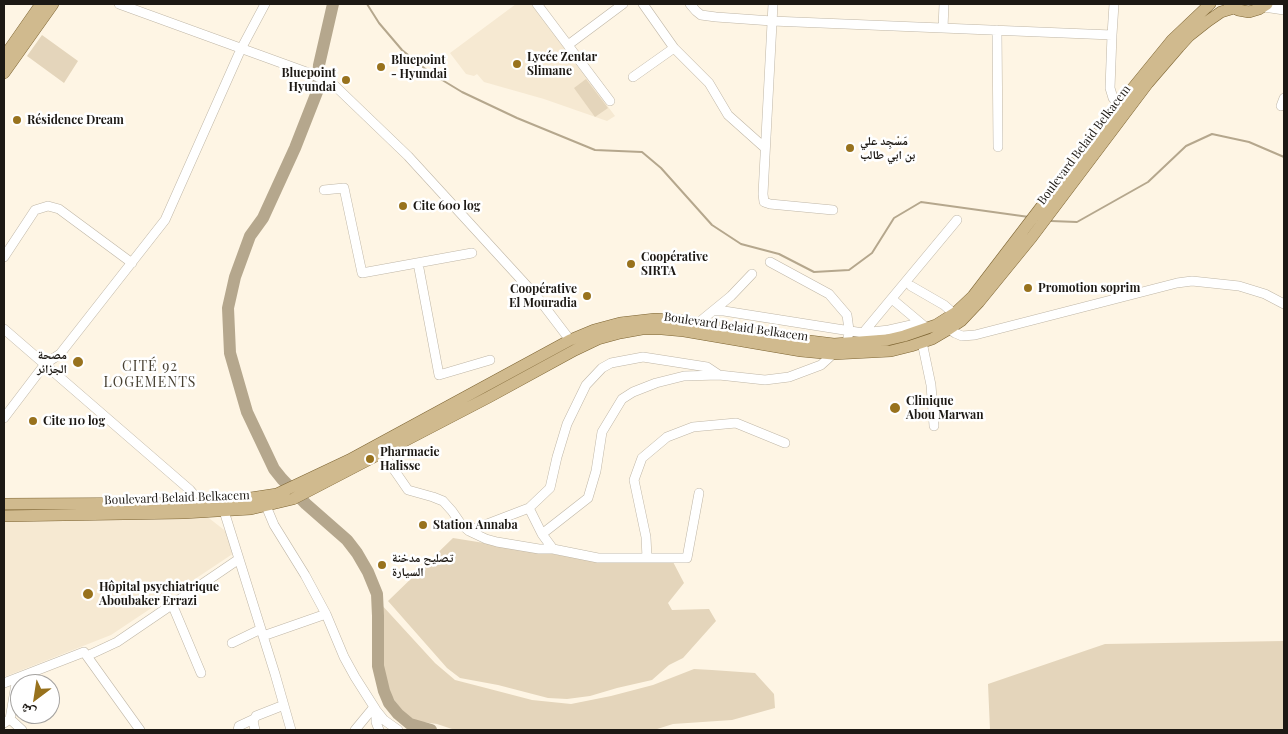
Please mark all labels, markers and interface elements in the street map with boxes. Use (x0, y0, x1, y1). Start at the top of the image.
place label: Lycée Zentar Slimane (527, 50, 597, 78)
place label: Bluepoint - Hyundai (391, 53, 447, 81)
marker: Lycée Zentar Slimane (511, 58, 523, 70)
marker: Bluepoint - Hyundai (375, 61, 387, 73)
place label: Bluepoint Hyundai (282, 66, 336, 94)
marker: Bluepoint Hyundai (340, 74, 352, 86)
street label: Boulevard Belaid Belkacem (1034, 83, 1134, 207)
place label: Résidence Dream (27, 113, 124, 127)
marker: Résidence Dream (11, 114, 23, 126)
place label: مَسْجِد علي بن ابي طالب (860, 134, 915, 162)
marker: مَسْجِد علي بن ابي طالب (844, 142, 856, 154)
place label: Cite 600 log (413, 199, 480, 213)
marker: Cite 600 log (397, 200, 409, 212)
place label: Coopérative SIRTA (641, 250, 708, 278)
marker: Coopérative SIRTA (625, 258, 637, 270)
place label: Promotion soprim (1038, 281, 1140, 295)
place label: Coopérative El Mouradia (509, 282, 577, 310)
marker: Promotion soprim (1022, 282, 1034, 294)
marker: Coopérative El Mouradia (581, 290, 593, 302)
street label: Boulevard Belaid Belkacem (663, 310, 809, 344)
place label: مصحة الجزائر (37, 348, 67, 376)
marker: مصحة الجزائر (71, 355, 85, 369)
district label: CITÉ 92 LOGEMENTS (102, 359, 198, 392)
place label: Clinique Abou Marwan (906, 394, 984, 422)
marker: Clinique Abou Marwan (888, 401, 902, 415)
place label: Cite 110 log (43, 414, 105, 428)
marker: Cite 110 log (27, 415, 39, 427)
place label: Pharmacie Halisse (380, 445, 440, 473)
marker: Pharmacie Halisse (364, 453, 376, 465)
street label: Boulevard Belaid Belkacem (104, 488, 250, 508)
place label: Station Annaba (433, 518, 518, 532)
marker: Station Annaba (417, 519, 429, 531)
place label: تصليح مدخنة السيارة (392, 551, 453, 579)
marker: تصليح مدخنة السيارة (376, 559, 388, 571)
place label: Hôpital psychiatrique Aboubaker Errazi (99, 580, 219, 608)
marker: Hôpital psychiatrique Aboubaker Errazi (81, 587, 95, 601)
north arrow (10, 674, 60, 724)
text: ش (16, 699, 39, 723)

